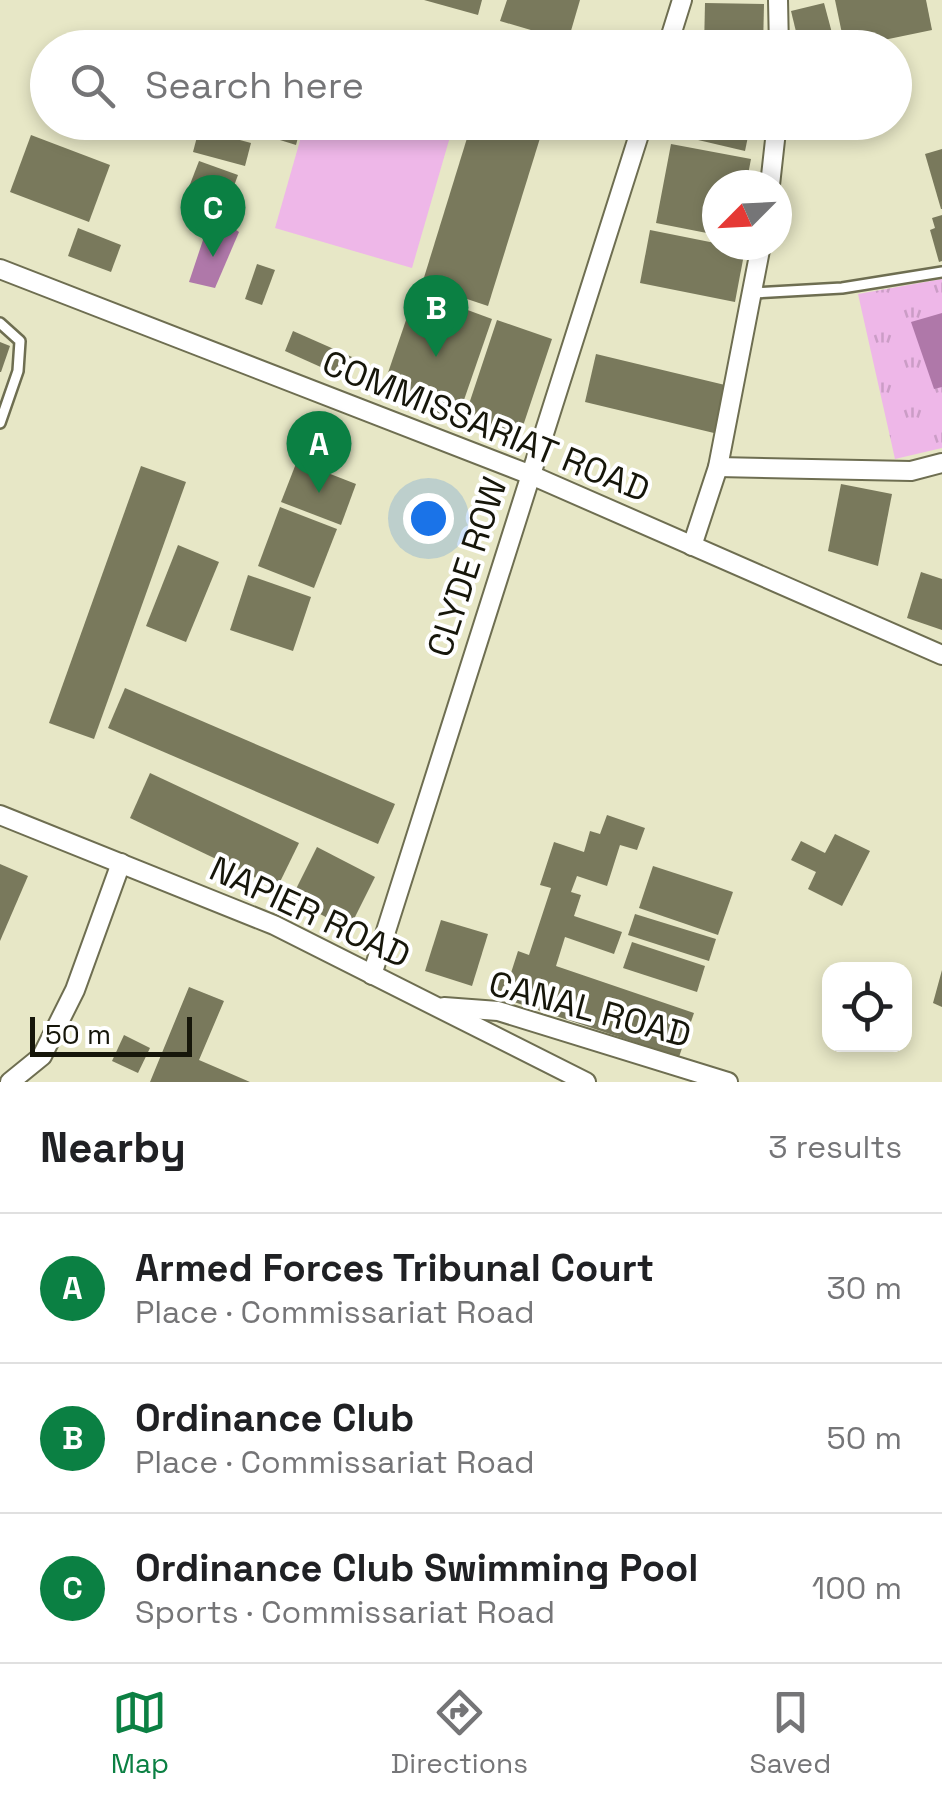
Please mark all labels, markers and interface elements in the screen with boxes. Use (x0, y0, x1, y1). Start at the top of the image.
search box (30, 30, 912, 140)
icon: search (65, 58, 120, 113)
text: Search here (145, 61, 364, 109)
north arrow (702, 170, 792, 260)
pin: C (180, 174, 246, 257)
pin: B (404, 274, 468, 357)
street label: COMMISSARIAT ROAD (316, 341, 656, 511)
pin: A (286, 410, 352, 493)
street label: CLYDE ROW (417, 472, 517, 662)
your location (403, 493, 454, 544)
street label: NAPIER ROAD (203, 846, 417, 978)
street label: CANAL ROAD (484, 961, 696, 1057)
map controls (822, 962, 912, 1052)
button: locate (822, 962, 912, 1052)
scale bar (30, 1012, 192, 1056)
text: 50 m (45, 1016, 111, 1052)
text: Nearby (40, 1121, 186, 1174)
text: 3 results (768, 1127, 902, 1167)
text: Armed Forces Tribunal Court (135, 1244, 654, 1292)
text: A (62, 1268, 83, 1308)
text: 30 m (826, 1268, 902, 1308)
text: Place · Commissariat Road (135, 1292, 535, 1332)
text: Ordinance Club (135, 1394, 414, 1442)
text: B (62, 1418, 83, 1458)
text: 50 m (827, 1418, 902, 1458)
text: Place · Commissariat Road (135, 1442, 535, 1482)
text: Ordinance Club Swimming Pool (135, 1544, 698, 1592)
text: C (62, 1568, 83, 1608)
text: 100 m (812, 1568, 902, 1608)
text: Sports · Commissariat Road (135, 1592, 555, 1632)
tab: Map (111, 1685, 169, 1781)
tab: Directions (391, 1685, 528, 1781)
tab: Saved (750, 1685, 831, 1781)

